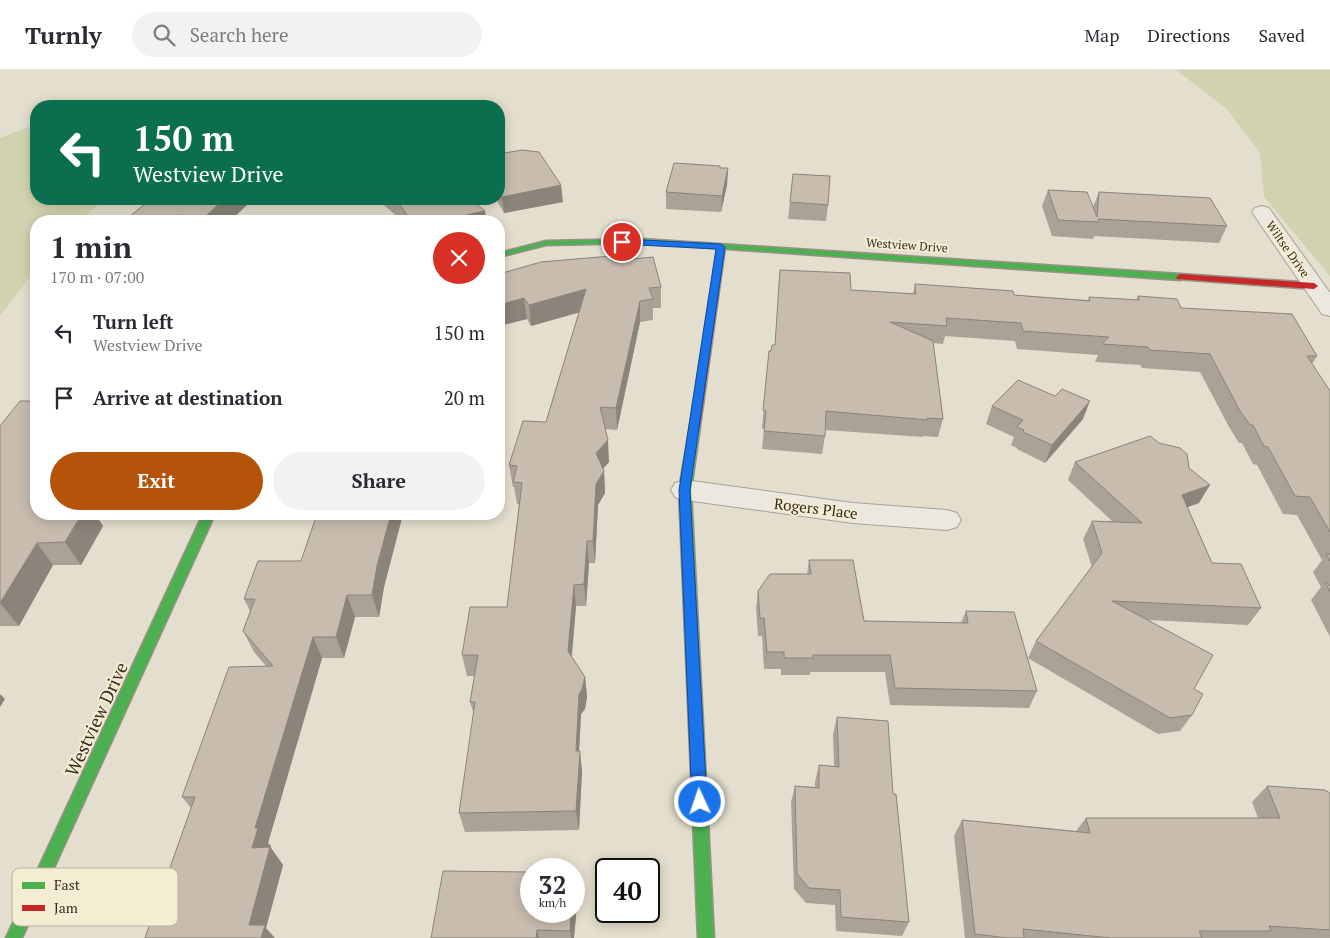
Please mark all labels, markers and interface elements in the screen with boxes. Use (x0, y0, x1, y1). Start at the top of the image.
search box (132, 12, 482, 57)
text: Turnly (25, 19, 102, 51)
icon: search (150, 21, 178, 49)
text: Search here (190, 22, 288, 47)
text: Map (1084, 23, 1119, 47)
text: Directions (1147, 23, 1230, 47)
text: Saved (1258, 23, 1305, 47)
text: 150 m (133, 115, 234, 161)
icon: left (50, 120, 115, 185)
text: Westview Drive (133, 159, 284, 188)
street label: Wiltse Drive (1263, 218, 1313, 280)
pin (601, 221, 643, 263)
text: 1 min (50, 227, 132, 267)
icon: arrive (608, 228, 636, 256)
button: close (433, 232, 485, 284)
street label: Westview Drive (866, 235, 948, 255)
text: 170 m · 07:00 (50, 266, 144, 288)
text: Turn left (93, 309, 174, 334)
icon: left (50, 319, 78, 347)
text: 150 m (434, 320, 485, 345)
text: Westview Drive (93, 334, 202, 356)
icon: arrive (50, 384, 78, 412)
text: Arrive at destination (93, 385, 282, 410)
text: 20 m (444, 385, 485, 410)
button: Exit (50, 452, 263, 510)
button: Share (273, 452, 485, 510)
street label: Rogers Place (773, 493, 859, 523)
street label: Westview Drive (59, 658, 133, 780)
position arrow (673, 775, 725, 827)
speed limit sign: 40 (595, 858, 660, 923)
legend (12, 868, 178, 926)
text: 32 (538, 868, 567, 901)
text: Fast (54, 875, 81, 894)
text: km/h (539, 895, 566, 910)
text: Jam (54, 898, 78, 917)

